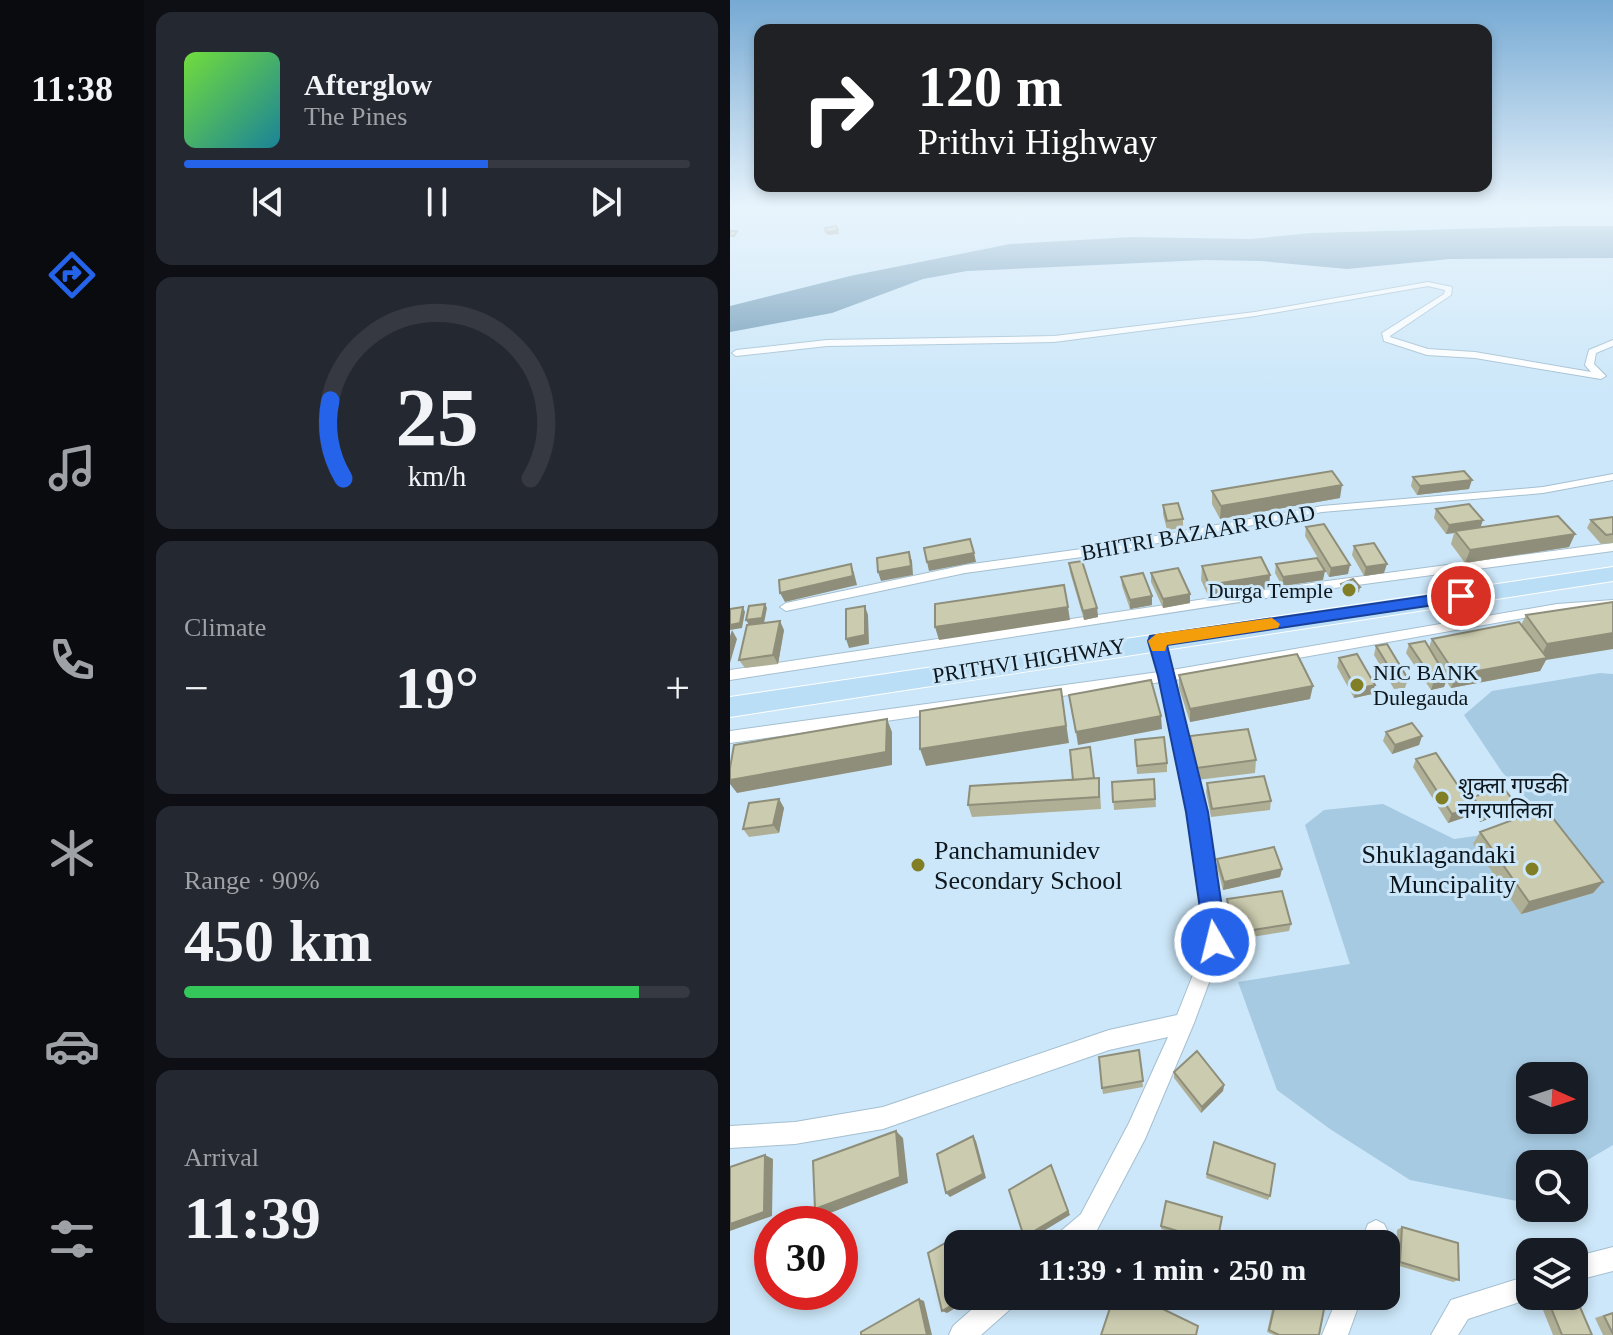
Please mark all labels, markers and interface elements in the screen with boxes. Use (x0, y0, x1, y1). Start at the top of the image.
icon: right (786, 56, 890, 160)
text: 120 m (918, 56, 1063, 118)
text: Afterglow (304, 68, 432, 101)
text: 11:38 (31, 69, 113, 109)
text: The Pines (304, 102, 407, 131)
text: Prithvi Highway (918, 122, 1157, 162)
icon: previous (246, 180, 290, 224)
icon: pause (415, 180, 459, 224)
icon: next (584, 180, 628, 224)
icon: directions (44, 247, 100, 303)
text: 25 (395, 370, 479, 462)
icon: music (44, 440, 100, 496)
text: km/h (408, 461, 466, 492)
street label: BHITRI BAZAAR ROAD (1079, 500, 1317, 565)
pin (1427, 562, 1495, 630)
icon: arrive (1439, 574, 1483, 618)
place label: Durga Temple (1208, 578, 1333, 603)
marker: Durga Temple (1340, 581, 1358, 599)
text: Climate (184, 613, 266, 642)
icon: phone (44, 632, 100, 688)
street label: PRITHVI HIGHWAY (931, 633, 1128, 688)
text: 19° (395, 655, 479, 721)
place label: NIC BANK Dulegauda (1373, 660, 1479, 710)
text: − (184, 664, 209, 713)
text: + (665, 664, 690, 713)
marker: NIC BANK Dulegauda (1348, 676, 1366, 694)
place label: शुक्ला गण्डकी नगरपालिका (1458, 773, 1569, 823)
marker: शुक्ला गण्डकी नगरपालिका (1433, 789, 1451, 807)
icon: climate (44, 825, 100, 881)
place label: Panchamunidev Secondary School (934, 836, 1122, 895)
place label: Shuklagandaki Muncipality (1361, 840, 1516, 899)
marker: Panchamunidev Secondary School (909, 856, 927, 874)
marker: Shuklagandaki Muncipality (1523, 860, 1541, 878)
text: Range · 90% (184, 866, 320, 895)
position arrow (1173, 900, 1257, 984)
text: 450 km (184, 908, 372, 974)
icon: car (44, 1018, 100, 1074)
north arrow (1516, 1062, 1588, 1134)
map controls (1516, 1062, 1588, 1310)
text: Arrival (184, 1143, 259, 1172)
button: search (1516, 1150, 1588, 1222)
text: 11:39 (184, 1185, 321, 1251)
speed limit sign: 30 (754, 1206, 858, 1310)
icon: filters (44, 1211, 100, 1267)
button: layers (1516, 1238, 1588, 1310)
text: 11:39 · 1 min · 250 m (1038, 1253, 1306, 1286)

